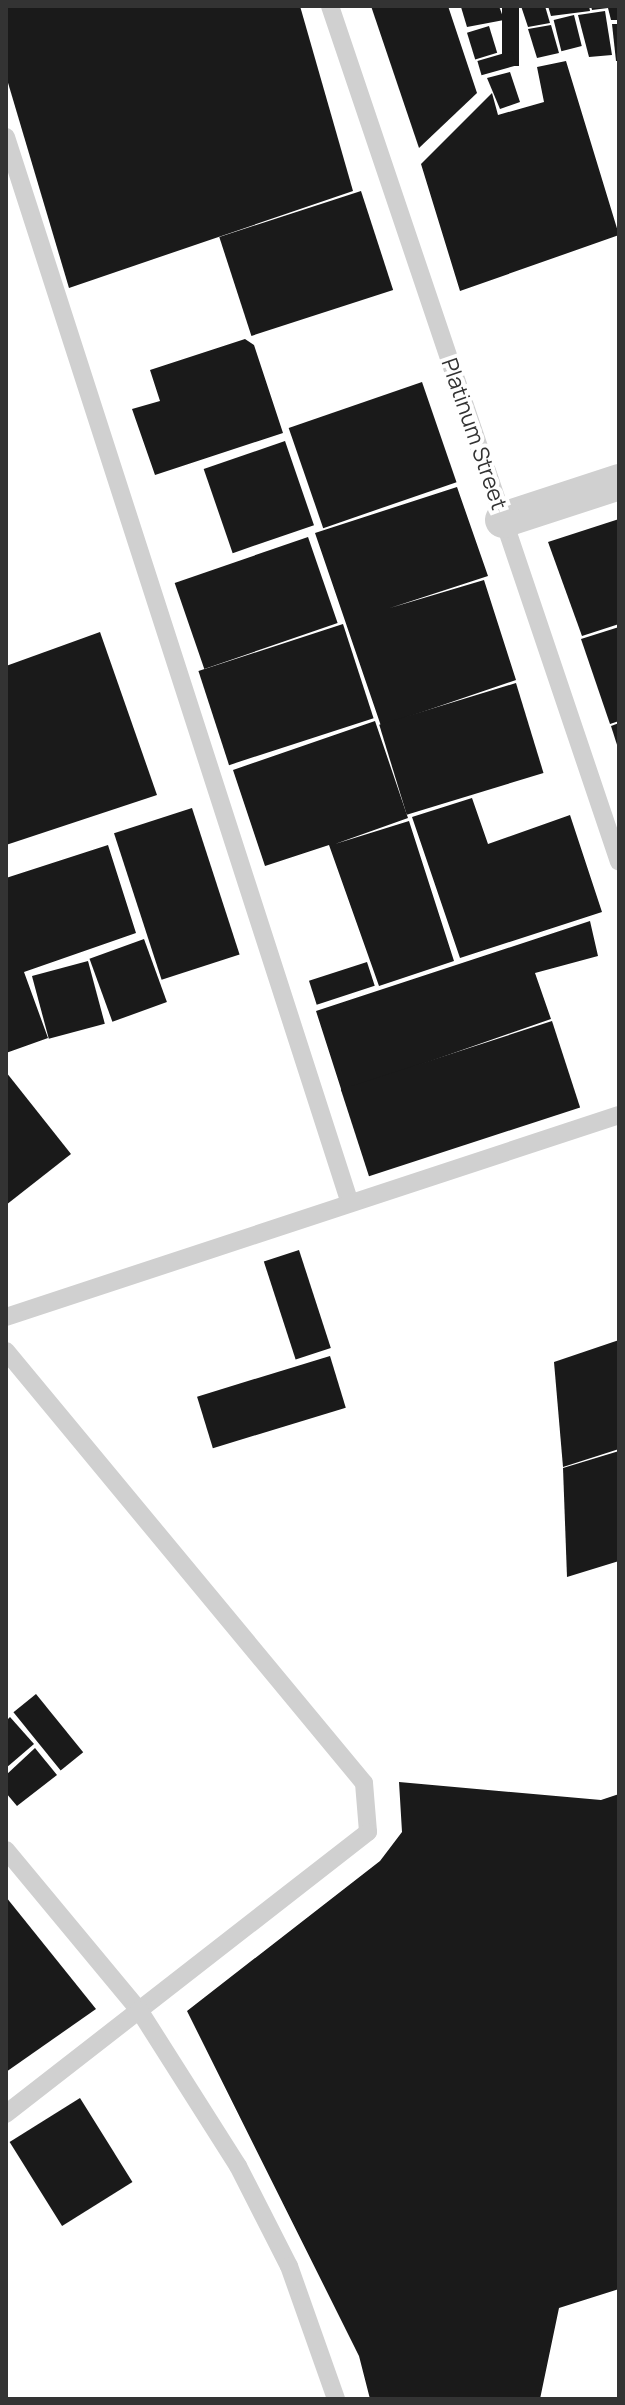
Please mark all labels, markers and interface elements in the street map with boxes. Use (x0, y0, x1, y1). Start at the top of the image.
street label: Platinum Street (436, 355, 512, 513)

